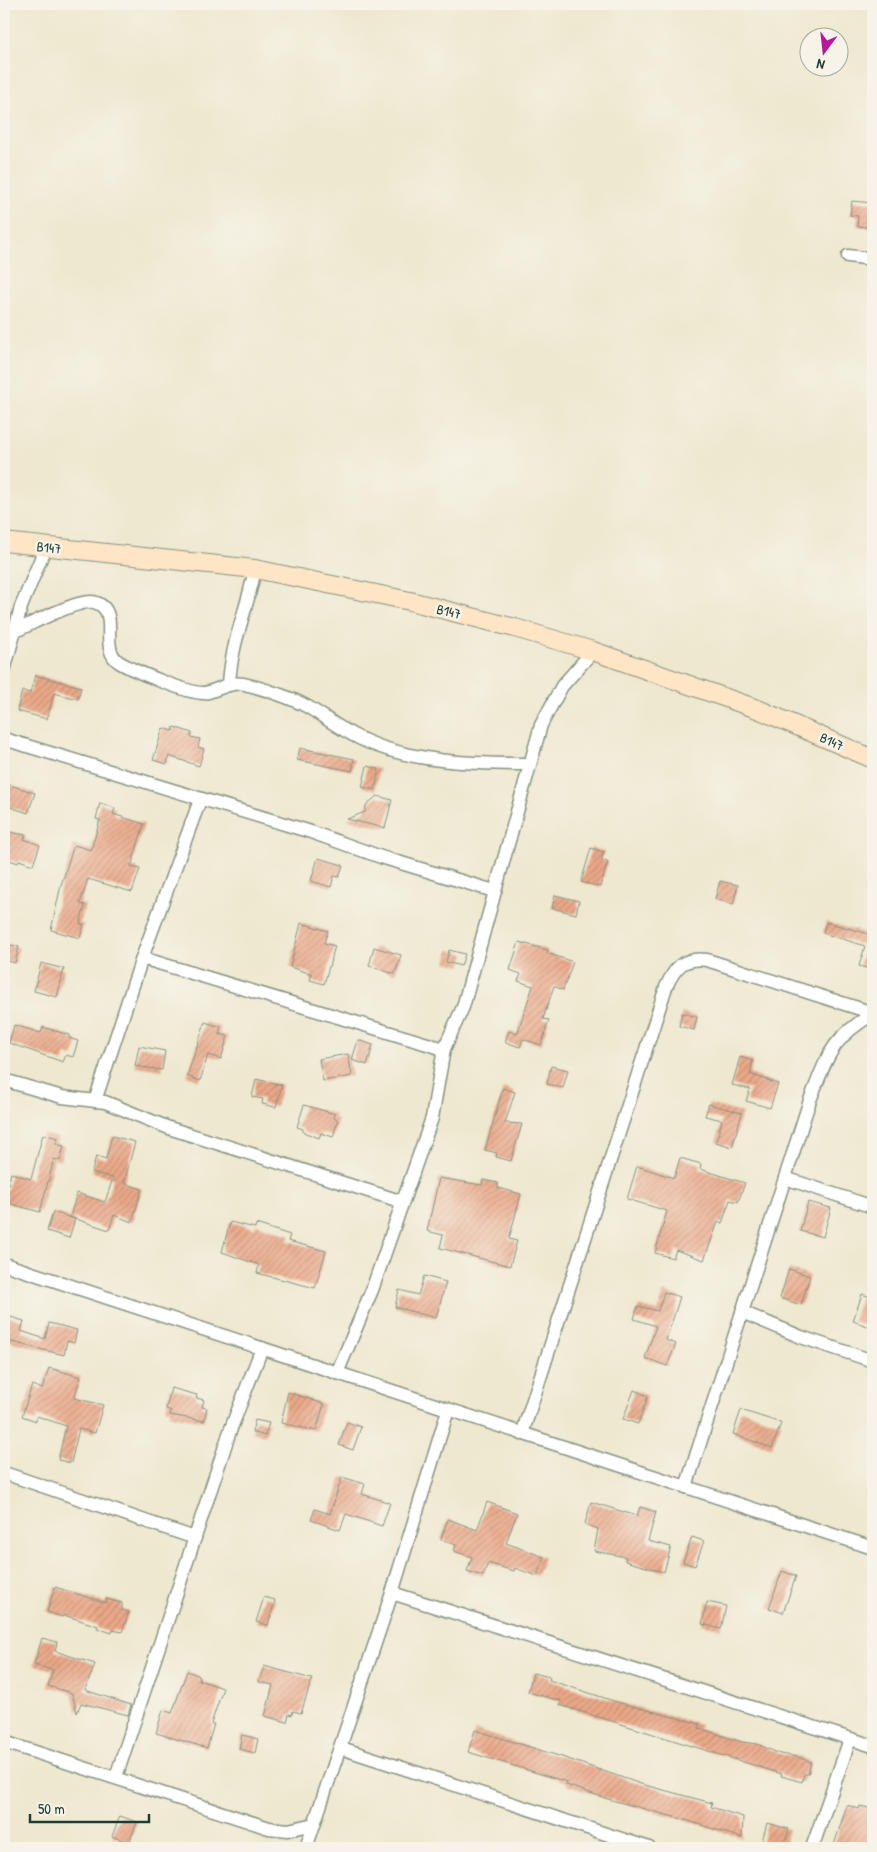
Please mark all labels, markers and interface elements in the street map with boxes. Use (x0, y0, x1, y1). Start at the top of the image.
north arrow (800, 28, 850, 78)
text: N (814, 55, 827, 75)
street label: B147 (36, 536, 62, 558)
street label: B147 (435, 599, 463, 623)
street label: B147 (817, 727, 847, 755)
scale bar (30, 1792, 149, 1824)
text: 50 m (38, 1798, 65, 1819)

